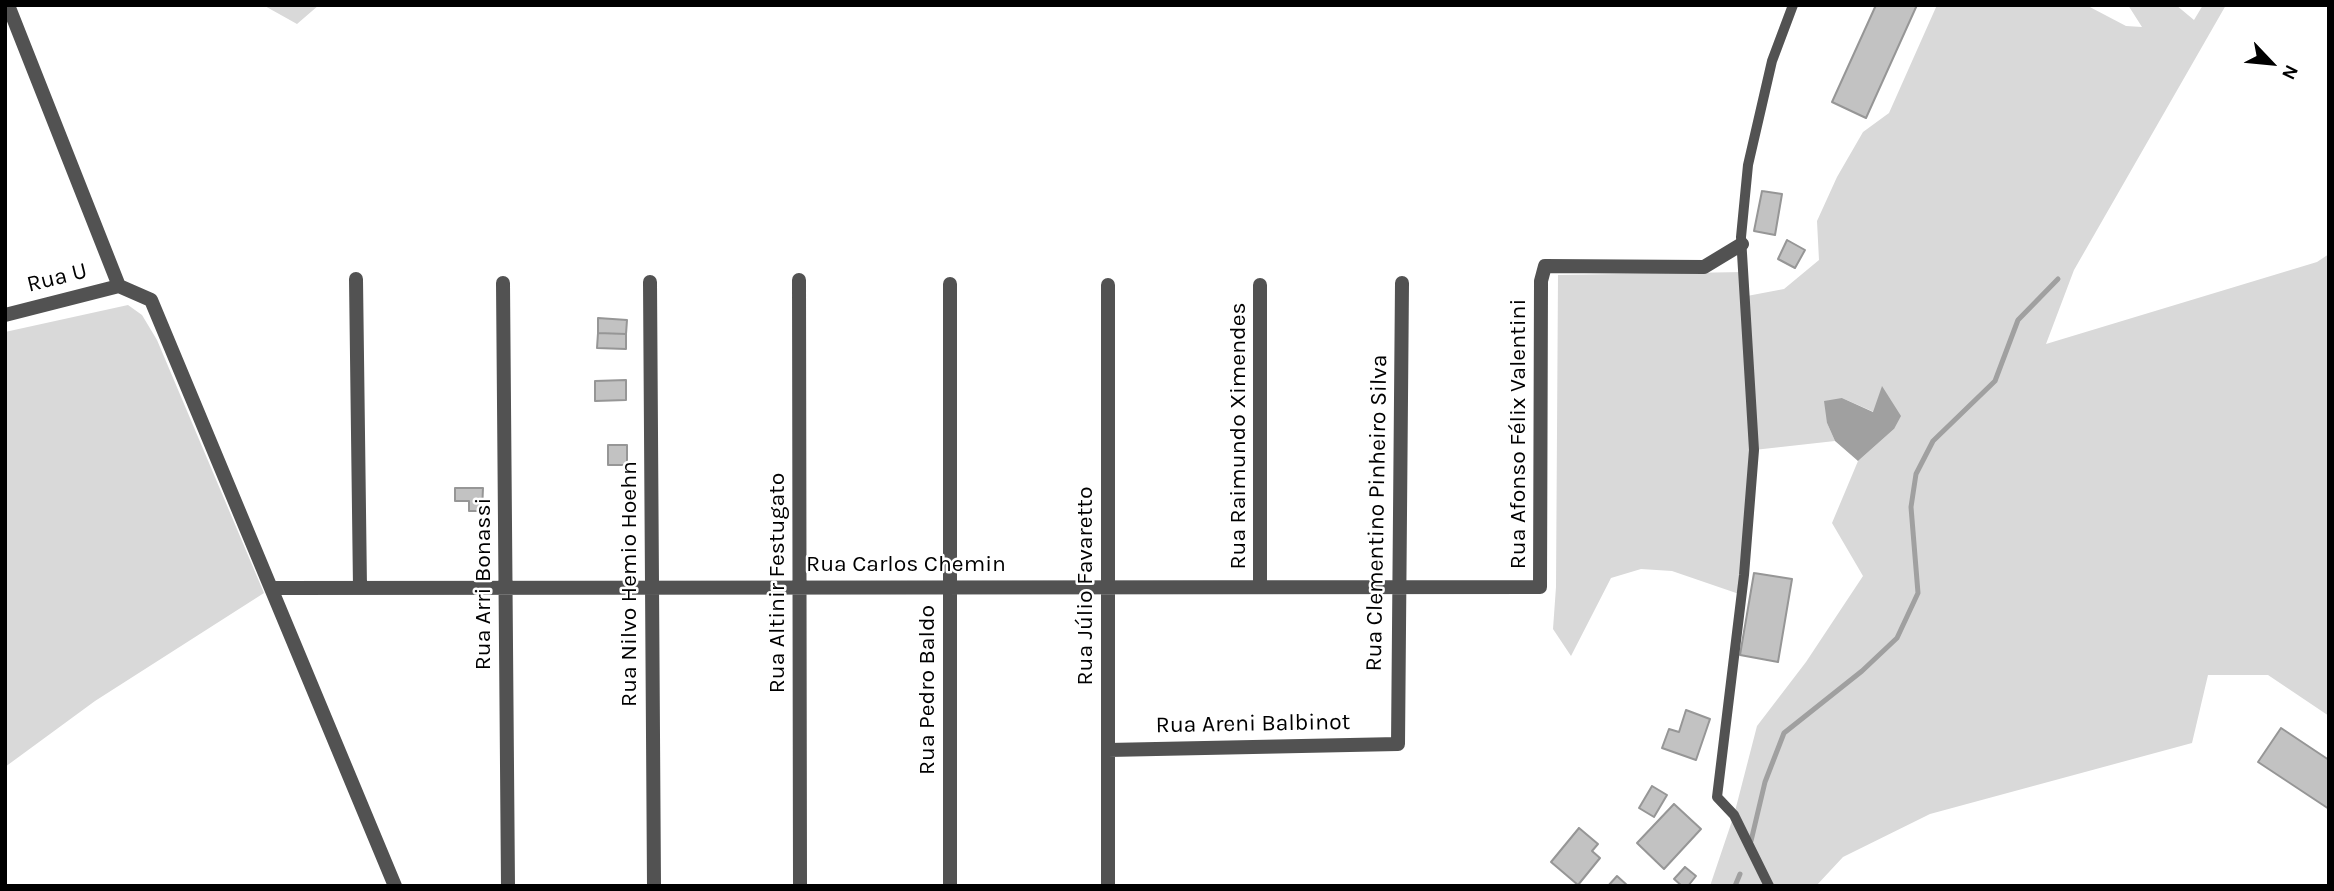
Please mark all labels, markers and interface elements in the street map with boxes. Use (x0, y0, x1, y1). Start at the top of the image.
north arrow (2236, 28, 2306, 98)
text: N (2277, 61, 2303, 83)
street label: Rua U (24, 257, 90, 299)
street label: Rua Afonso Félix Valentini (1504, 299, 1532, 569)
street label: Rua Raimundo Ximendes (1224, 302, 1252, 570)
street label: Rua Clementino Pinheiro Silva (1360, 354, 1394, 672)
street label: Rua Nilvo Hemio Hoehn (615, 461, 643, 707)
street label: Rua Altinir Festugato (763, 473, 791, 693)
street label: Rua Júlio Favaretto (1071, 486, 1099, 686)
street label: Rua Arri Bonassi (469, 498, 497, 670)
street label: Rua Carlos Chemin (806, 550, 1006, 578)
street label: Rua Pedro Baldo (913, 605, 941, 775)
street label: Rua Areni Balbinot (1155, 709, 1351, 739)

